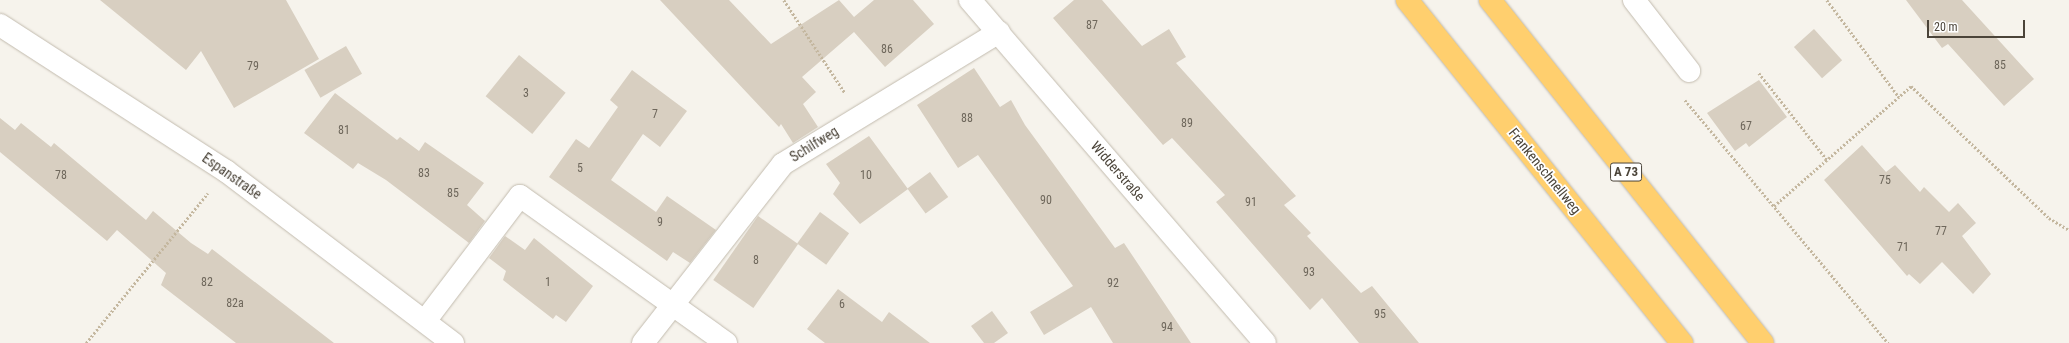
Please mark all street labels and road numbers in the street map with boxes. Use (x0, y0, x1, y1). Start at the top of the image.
street label: Schilfweg (787, 123, 841, 165)
street label: Frankenschnellweg (1505, 125, 1585, 217)
street label: Widderstraße (1087, 138, 1149, 204)
street label: Espanstraße (199, 149, 265, 203)
road number: A 73 (1610, 161, 1642, 183)

